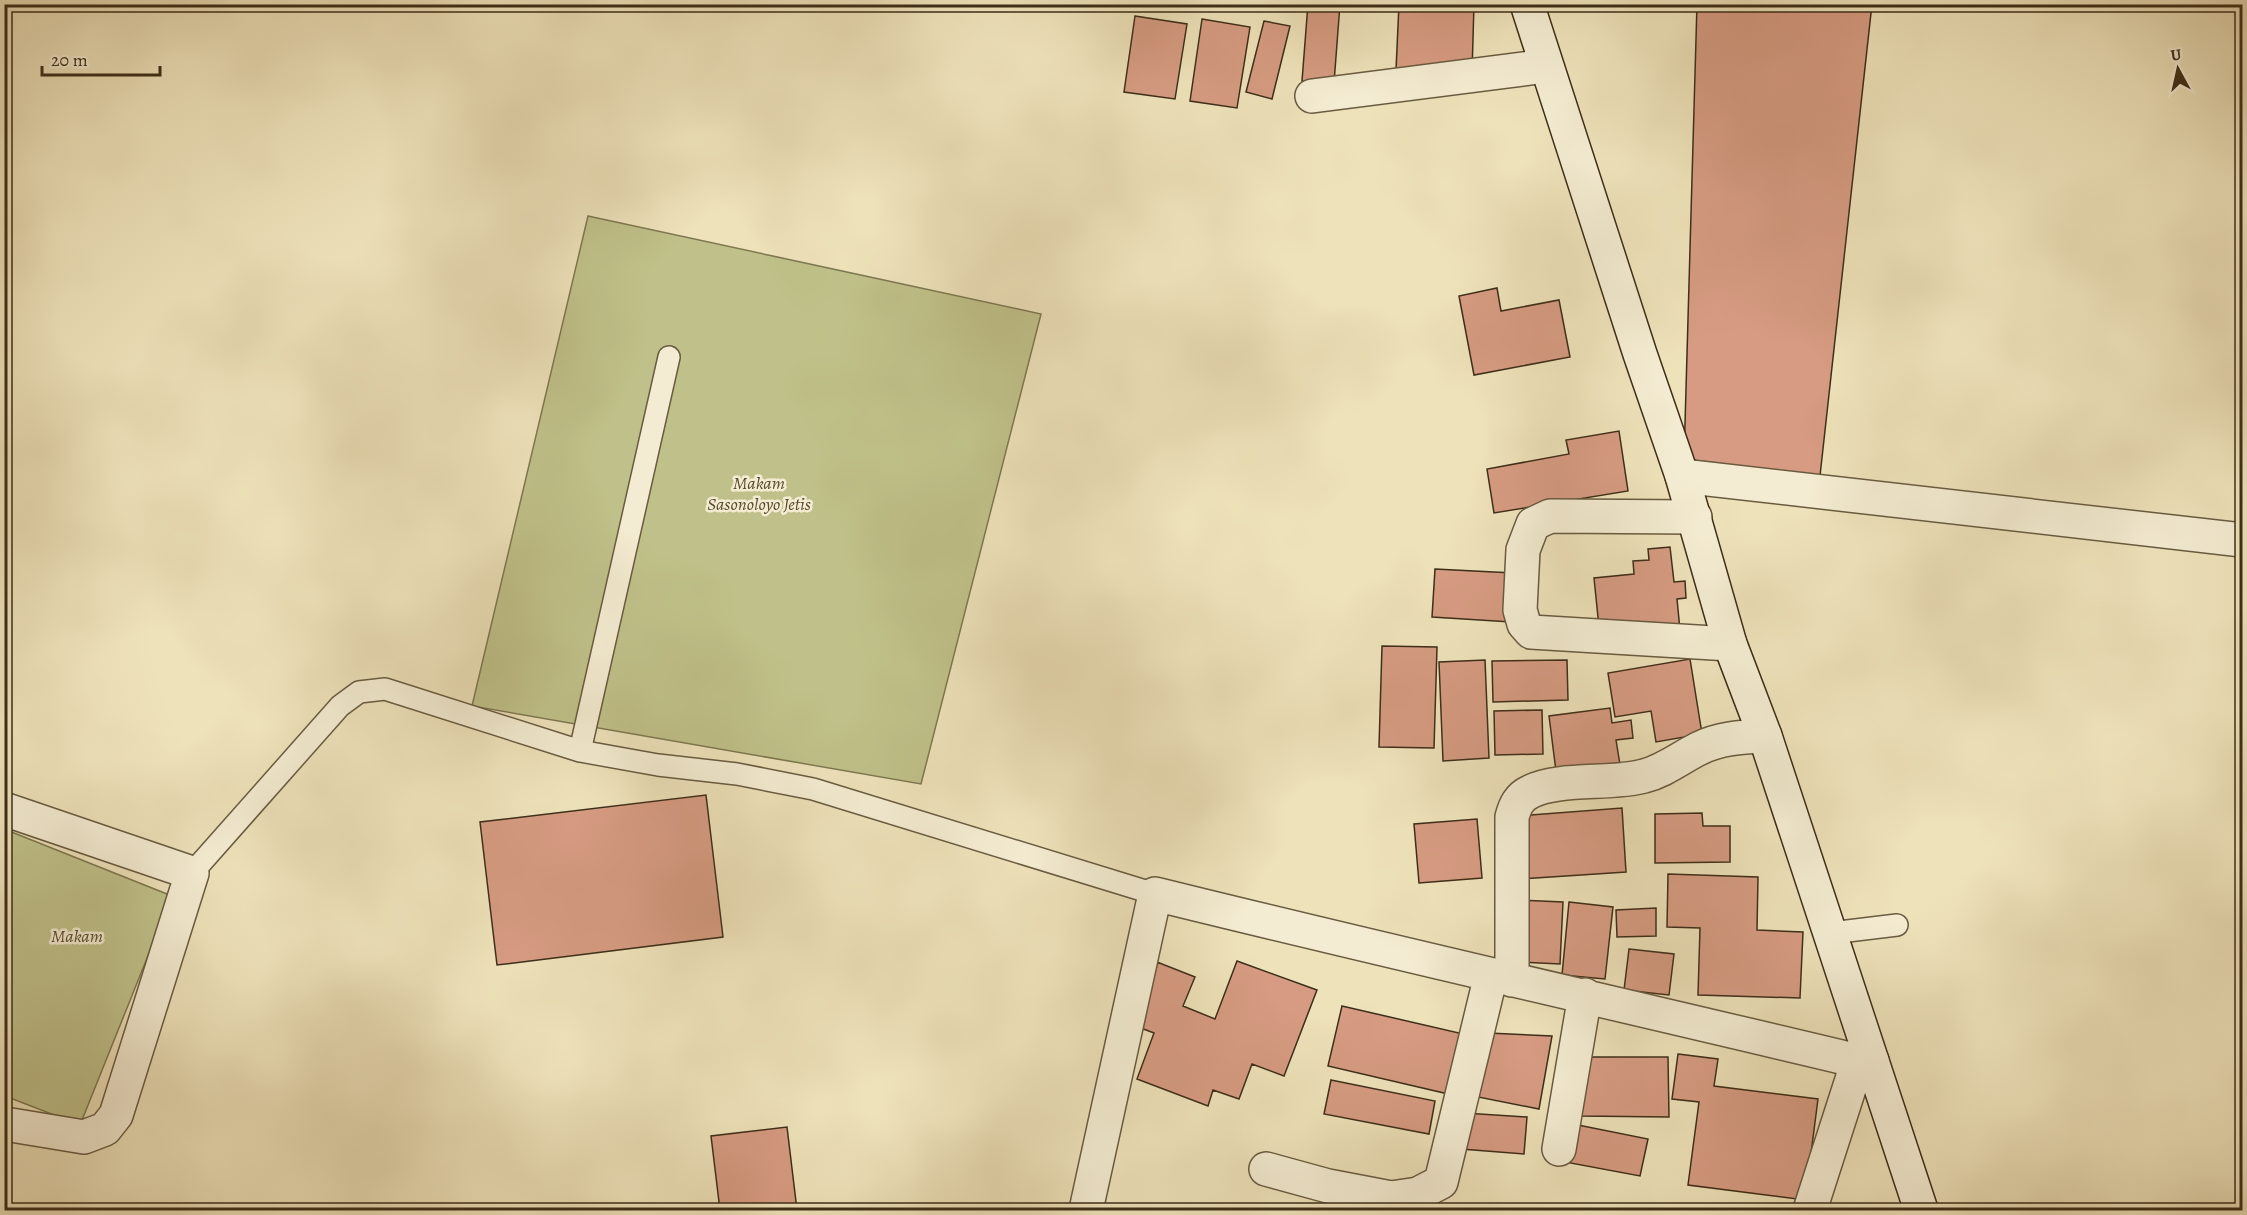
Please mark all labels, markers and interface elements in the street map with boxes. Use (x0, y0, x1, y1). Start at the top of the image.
scale bar (42, 39, 160, 77)
north arrow (2148, 39, 2208, 99)
text: U (2169, 43, 2183, 67)
text: 20 m (51, 48, 88, 72)
park label: Makam Sasonoloyo Jetis (707, 471, 811, 516)
park label: Makam (51, 924, 103, 948)

